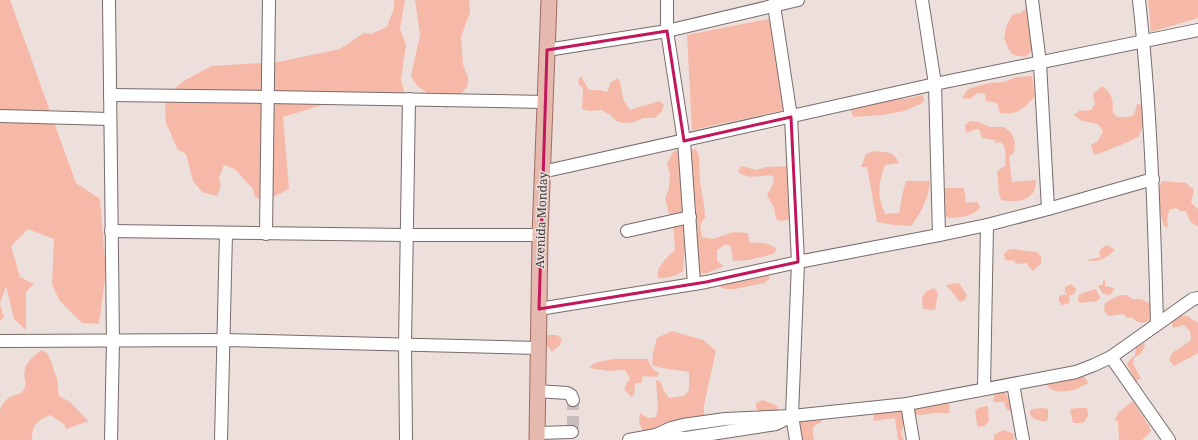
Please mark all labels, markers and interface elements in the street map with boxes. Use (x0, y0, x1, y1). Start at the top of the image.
street label: Avenida Monday (531, 171, 551, 269)

